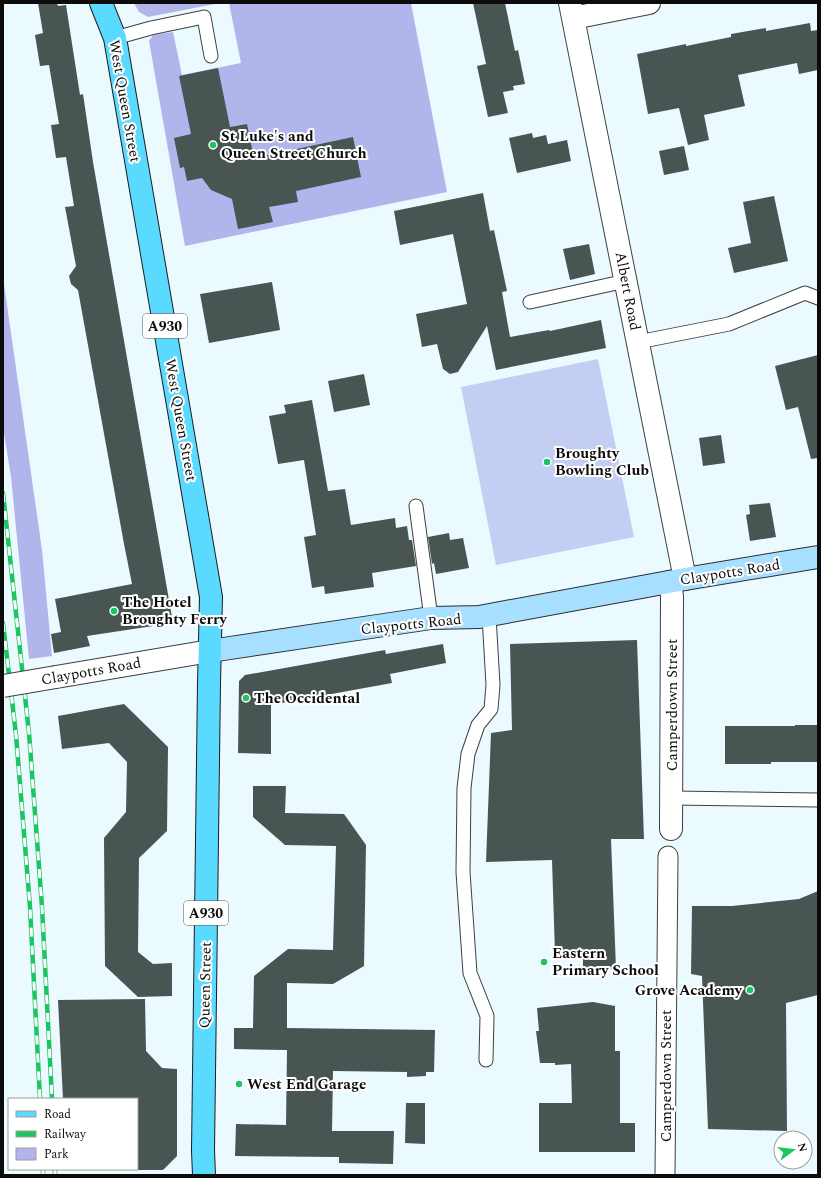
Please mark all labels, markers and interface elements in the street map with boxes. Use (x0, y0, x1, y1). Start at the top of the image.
street label: West Queen Street (102, 38, 147, 164)
place label: St Luke's and Queen Street Church (221, 125, 367, 165)
marker: St Luke's and Queen Street Church (208, 140, 218, 150)
street label: Albert Road (609, 250, 646, 333)
road number: A930 (143, 314, 187, 338)
street label: West Queen Street (158, 357, 203, 483)
place label: Broughty Bowling Club (555, 442, 649, 482)
marker: Broughty Bowling Club (542, 457, 552, 467)
street label: Claypotts Road (678, 553, 782, 592)
place label: The Hotel Broughty Ferry (122, 591, 228, 631)
marker: The Hotel Broughty Ferry (109, 606, 119, 616)
street label: Claypotts Road (360, 608, 463, 641)
street label: Camperdown Street (661, 639, 684, 771)
street label: Claypotts Road (39, 651, 143, 692)
place label: The Occidental (254, 687, 360, 710)
marker: The Occidental (241, 693, 251, 703)
road number: A930 (184, 901, 228, 925)
street label: Queen Street (193, 941, 218, 1029)
place label: Eastern Primary School (552, 942, 659, 982)
marker: Eastern Primary School (539, 957, 549, 967)
place label: Grove Academy (635, 979, 743, 1002)
marker: Grove Academy (745, 985, 755, 995)
street label: Camperdown Street (655, 1010, 678, 1142)
place label: West End Garage (247, 1073, 366, 1096)
marker: West End Garage (234, 1079, 244, 1089)
legend (8, 1098, 138, 1170)
text: Road (44, 1105, 71, 1124)
text: Railway (44, 1125, 87, 1144)
north arrow (773, 1130, 813, 1170)
text: N (793, 1141, 812, 1154)
text: Park (44, 1145, 69, 1164)

